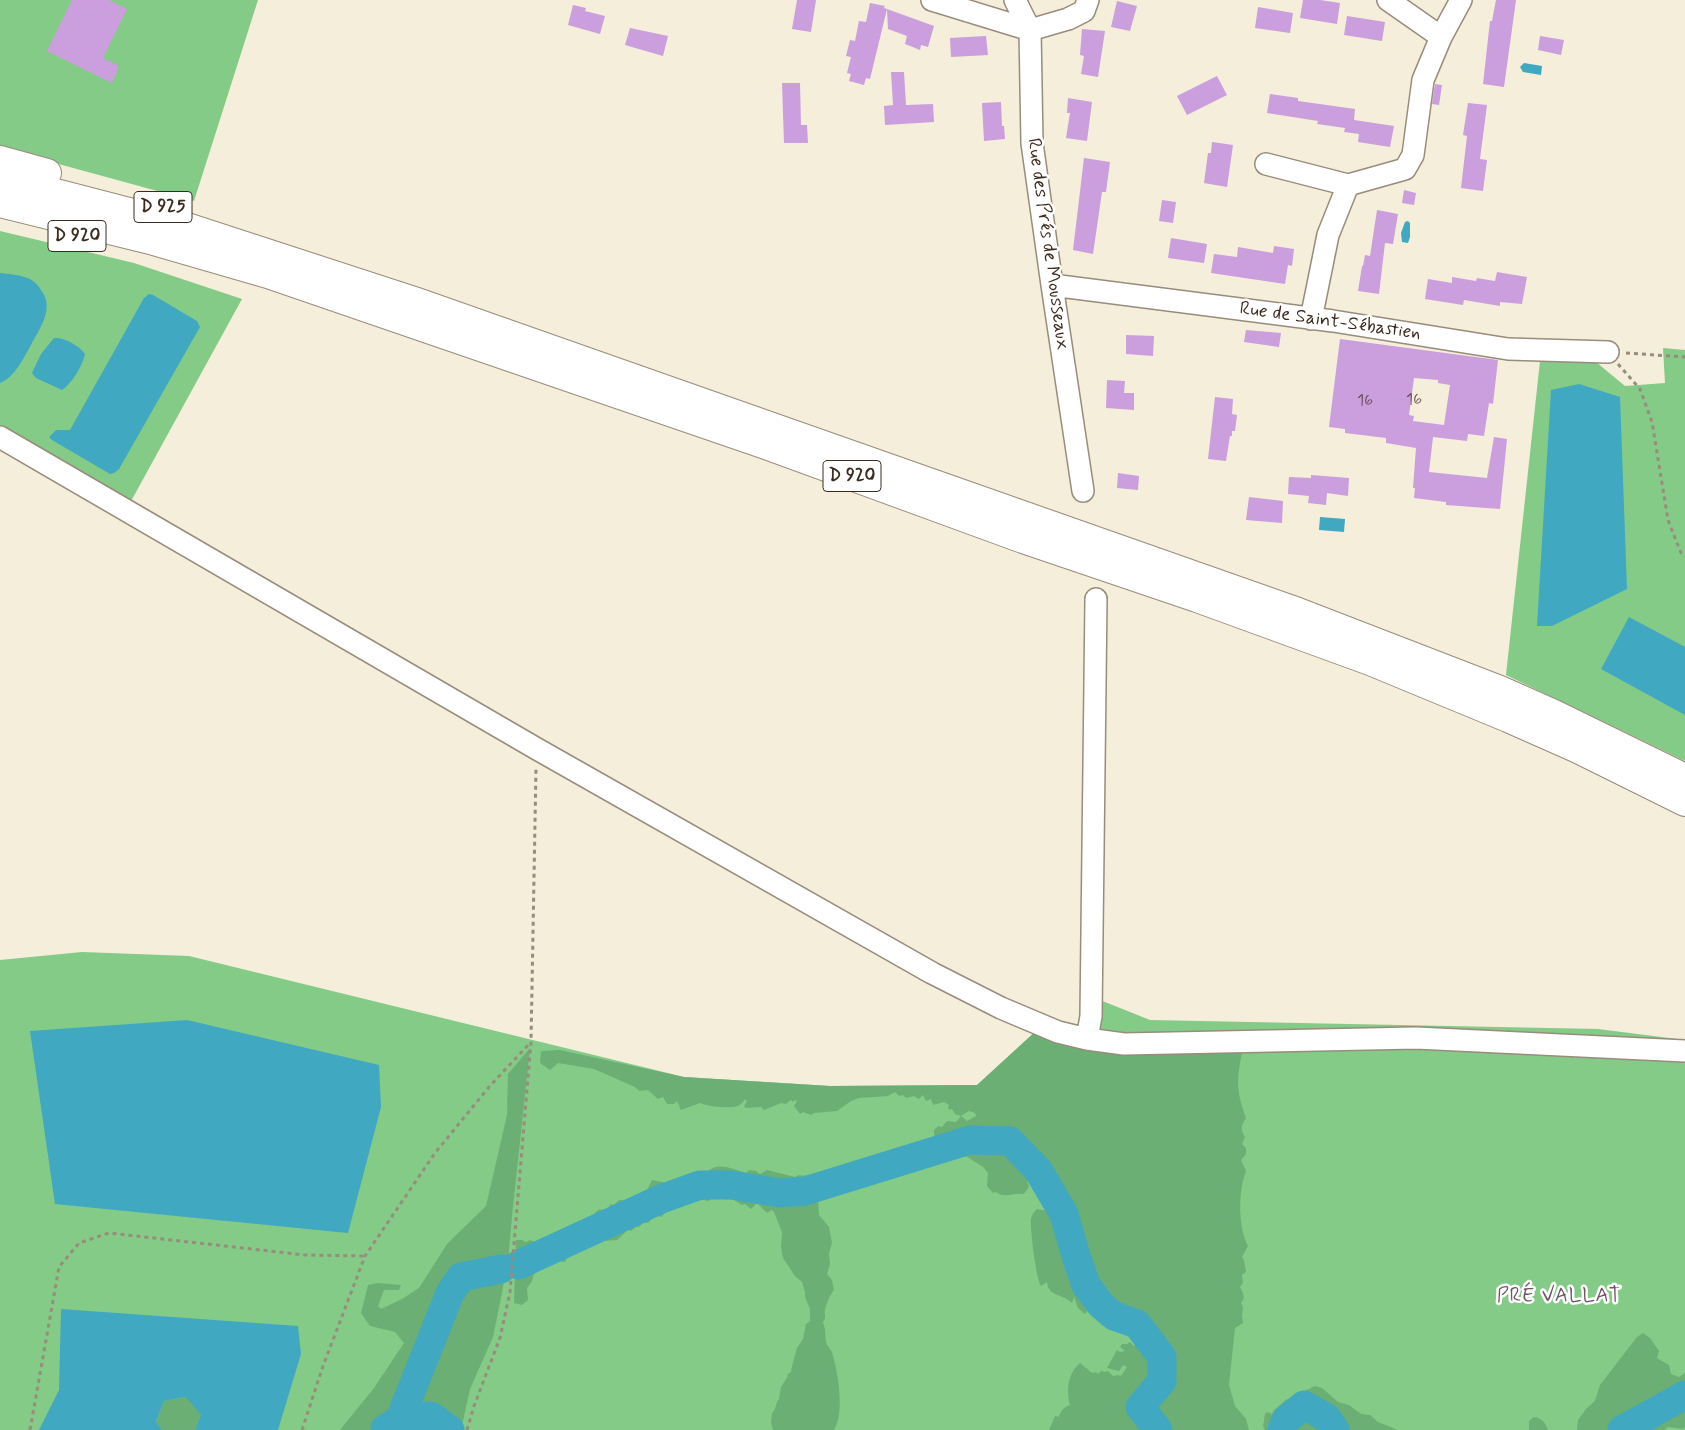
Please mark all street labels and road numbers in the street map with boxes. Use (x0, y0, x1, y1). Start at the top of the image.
street label: Rue des Prés de Mousseaux (1021, 137, 1073, 351)
road number: D 925 (134, 192, 192, 222)
road number: D 920 (48, 220, 106, 252)
street label: Rue de Saint-Sébastien (1238, 298, 1422, 346)
road number: D 920 (823, 461, 881, 492)

